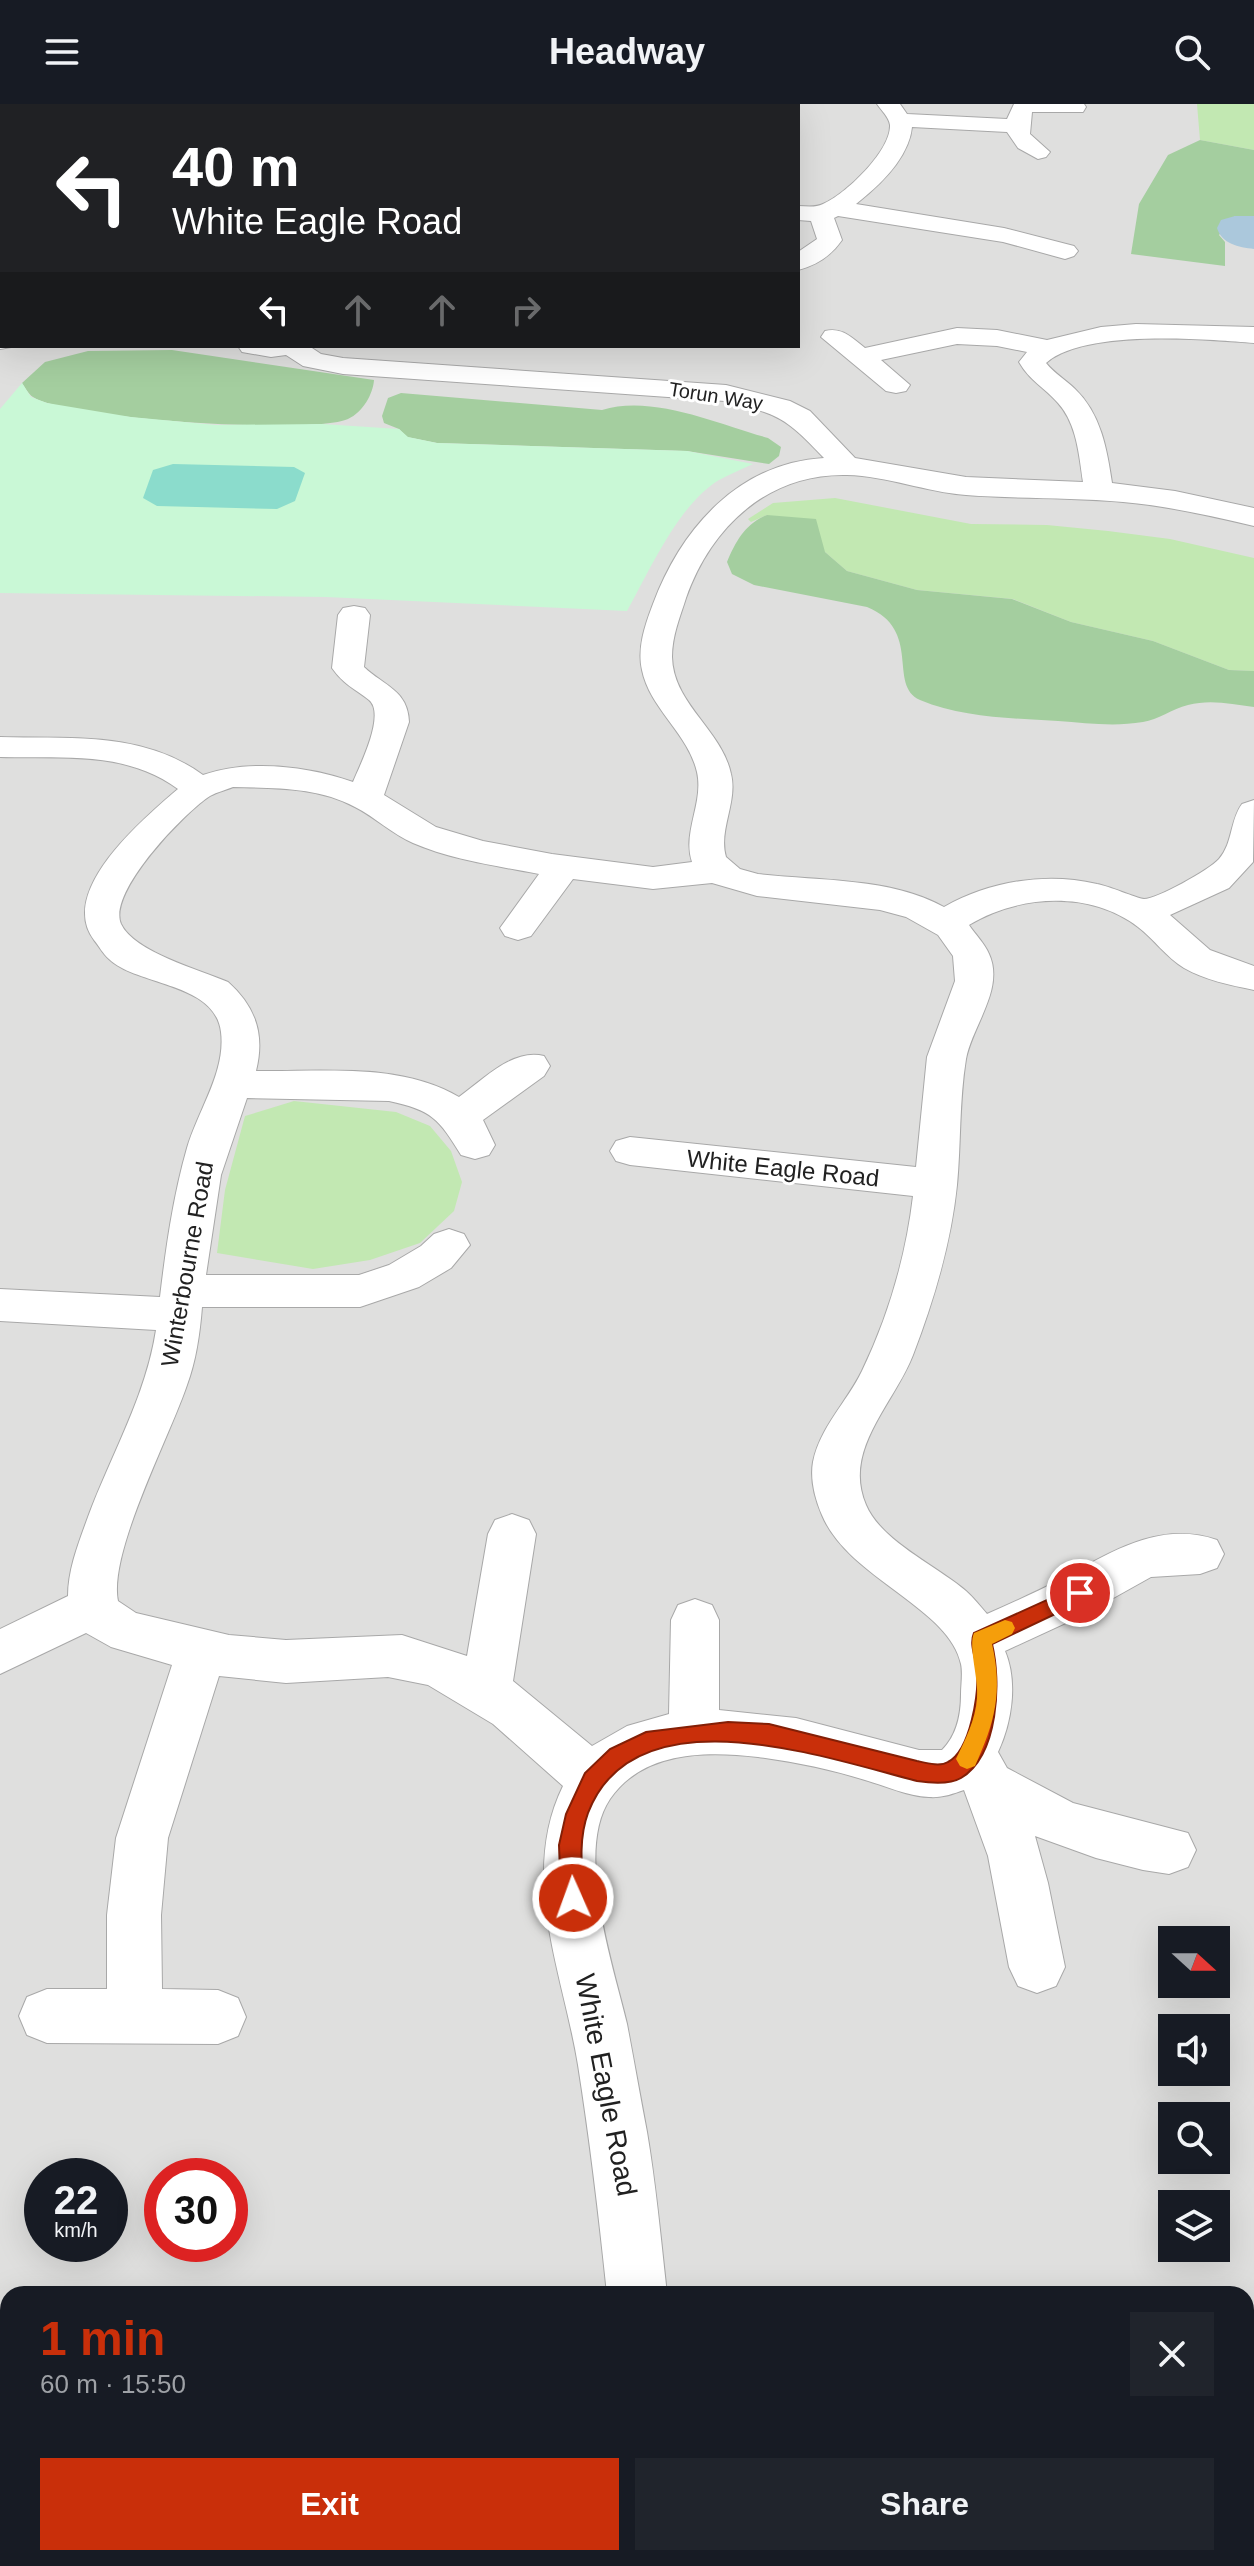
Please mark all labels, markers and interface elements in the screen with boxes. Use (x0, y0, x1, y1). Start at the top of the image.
icon: menu (40, 30, 84, 74)
icon: search (1170, 30, 1214, 74)
text: Headway (549, 31, 705, 72)
text: 40 m (172, 135, 300, 198)
icon: left (40, 136, 144, 240)
text: White Eagle Road (172, 201, 462, 242)
icon: left (252, 288, 296, 332)
icon: ahead (336, 288, 380, 332)
icon: ahead (420, 288, 464, 332)
icon: right (504, 288, 548, 332)
street label: Torun Way (667, 378, 765, 414)
street label: White Eagle Road (685, 1144, 881, 1192)
street label: Winterbourne Road (156, 1159, 218, 1369)
pin (1046, 1559, 1114, 1627)
icon: arrive (1058, 1571, 1102, 1615)
position arrow (531, 1856, 615, 1940)
north arrow (1158, 1926, 1230, 1998)
map controls (1158, 1926, 1230, 2262)
street label: White Eagle Road (569, 1971, 643, 2199)
button: sound (1158, 2014, 1230, 2086)
button: search (1158, 2102, 1230, 2174)
speed limit sign: 30 (144, 2158, 248, 2262)
text: 22 (54, 2178, 98, 2222)
button: layers (1158, 2190, 1230, 2262)
text: km/h (54, 2219, 98, 2241)
text: 1 min (40, 2312, 165, 2365)
button: close (1130, 2312, 1214, 2396)
text: 60 m · 15:50 (40, 2369, 186, 2399)
button: Exit (40, 2458, 619, 2550)
button: Share (635, 2458, 1214, 2550)

